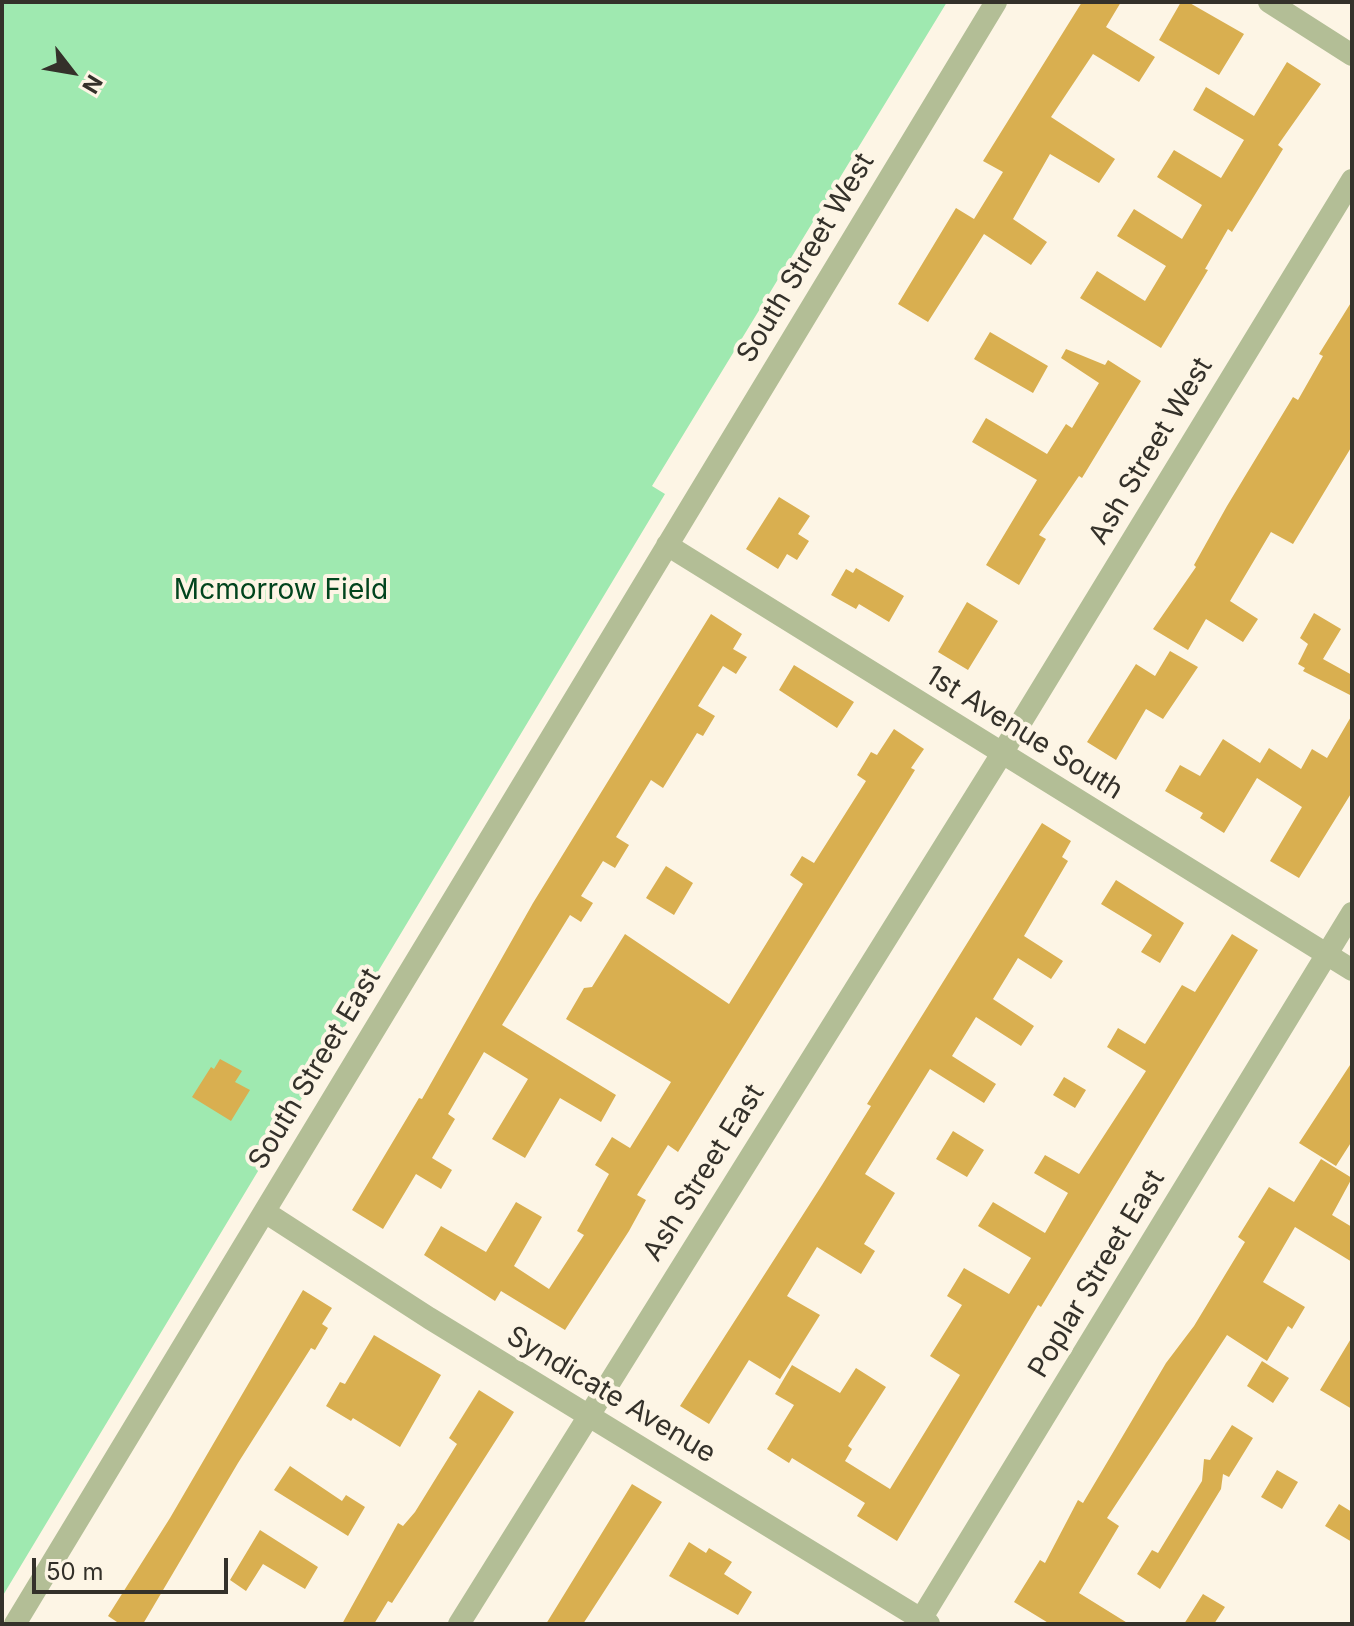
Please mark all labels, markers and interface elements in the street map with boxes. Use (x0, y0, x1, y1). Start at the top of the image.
north arrow (32, 32, 112, 112)
text: N (77, 70, 108, 98)
street label: South Street West (730, 147, 882, 369)
street label: Ash Street West (1082, 352, 1220, 550)
park label: Mcmorrow Field (174, 574, 388, 608)
street label: 1st Avenue South (919, 659, 1129, 807)
street label: South Street East (242, 963, 388, 1175)
street label: Ash Street East (636, 1078, 772, 1268)
street label: Poplar Street East (1022, 1164, 1172, 1384)
street label: Syndicate Avenue (501, 1319, 721, 1471)
scale bar (36, 1542, 232, 1592)
text: 50 m (46, 1557, 104, 1586)

